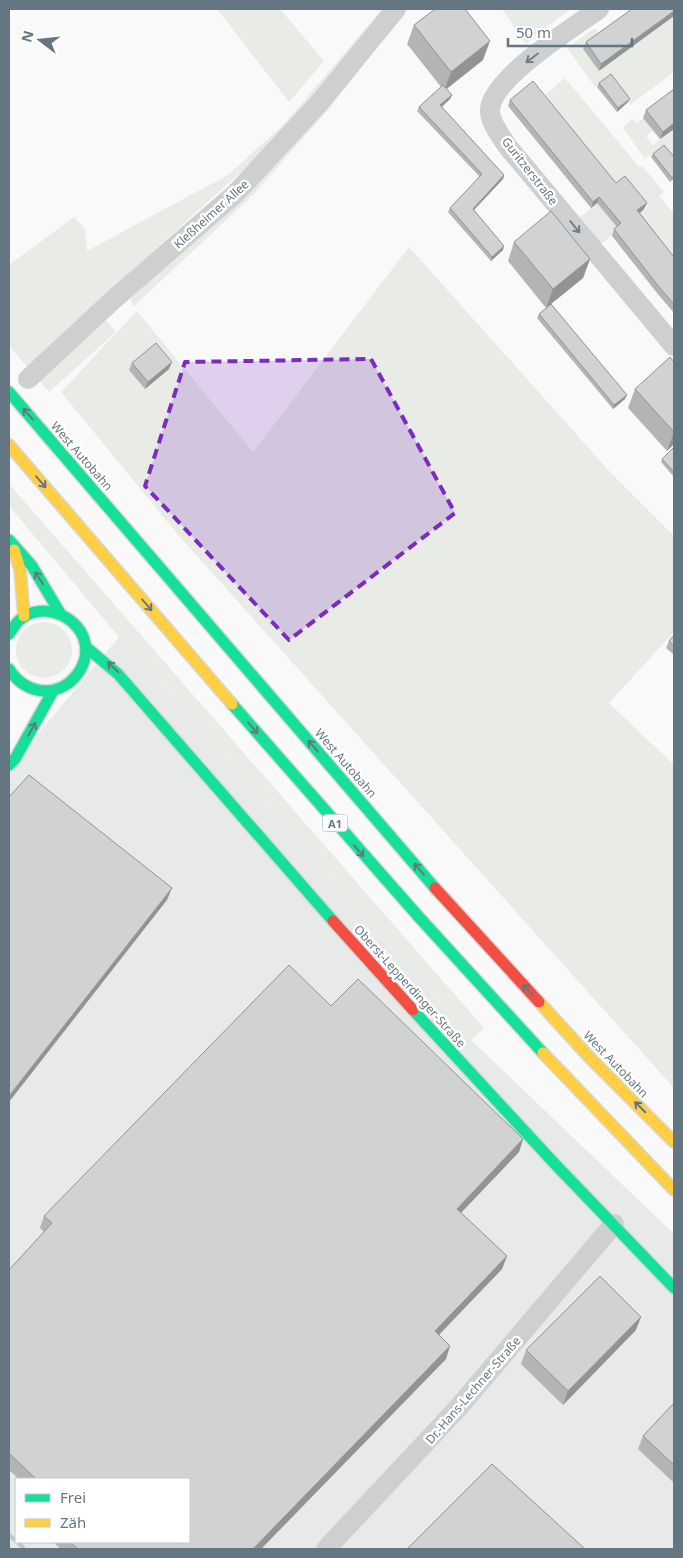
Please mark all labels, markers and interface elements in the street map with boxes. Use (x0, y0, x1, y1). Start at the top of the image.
north arrow (15, 15, 65, 65)
scale bar (508, 15, 632, 47)
text: 50 m (516, 22, 551, 42)
text: N (16, 28, 38, 44)
one-way arrow (525, 53, 539, 63)
street label: Guritzerstraße (498, 134, 562, 209)
street label: Kleßheimer Allee (170, 176, 252, 252)
one-way arrow (569, 221, 580, 234)
one-way arrow (22, 408, 34, 421)
street label: West Autobahn (47, 418, 117, 494)
one-way arrow (35, 475, 46, 488)
one-way arrow (34, 571, 44, 585)
one-way arrow (141, 598, 152, 611)
one-way arrow (107, 661, 119, 673)
one-way arrow (27, 721, 37, 736)
one-way arrow (247, 721, 258, 734)
street label: West Autobahn (311, 725, 381, 801)
one-way arrow (307, 739, 319, 752)
road number: A1 (322, 814, 348, 831)
one-way arrow (353, 844, 365, 857)
one-way arrow (414, 863, 425, 876)
street label: Oberst-Lepperdinger-Straße (350, 921, 470, 1051)
one-way arrow (522, 983, 534, 996)
street label: West Autobahn (580, 1027, 652, 1101)
one-way arrow (634, 1101, 646, 1114)
street label: Dr.-Hans-Lechner-Straße (421, 1332, 525, 1447)
legend (15, 1478, 190, 1543)
text: Frei (60, 1487, 86, 1507)
text: Zäh (60, 1512, 86, 1532)

